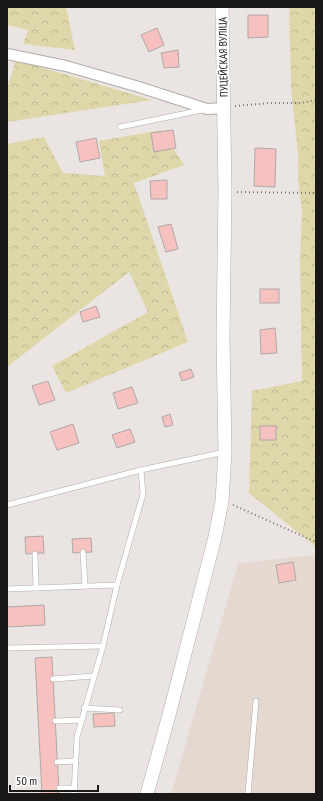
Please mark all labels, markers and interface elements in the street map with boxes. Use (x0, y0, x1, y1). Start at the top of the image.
street label: ПУЦЕЙСКАЯ ВУЛІЦА (215, 16, 231, 97)
scale bar (10, 767, 98, 793)
text: 50 m (16, 773, 37, 788)

